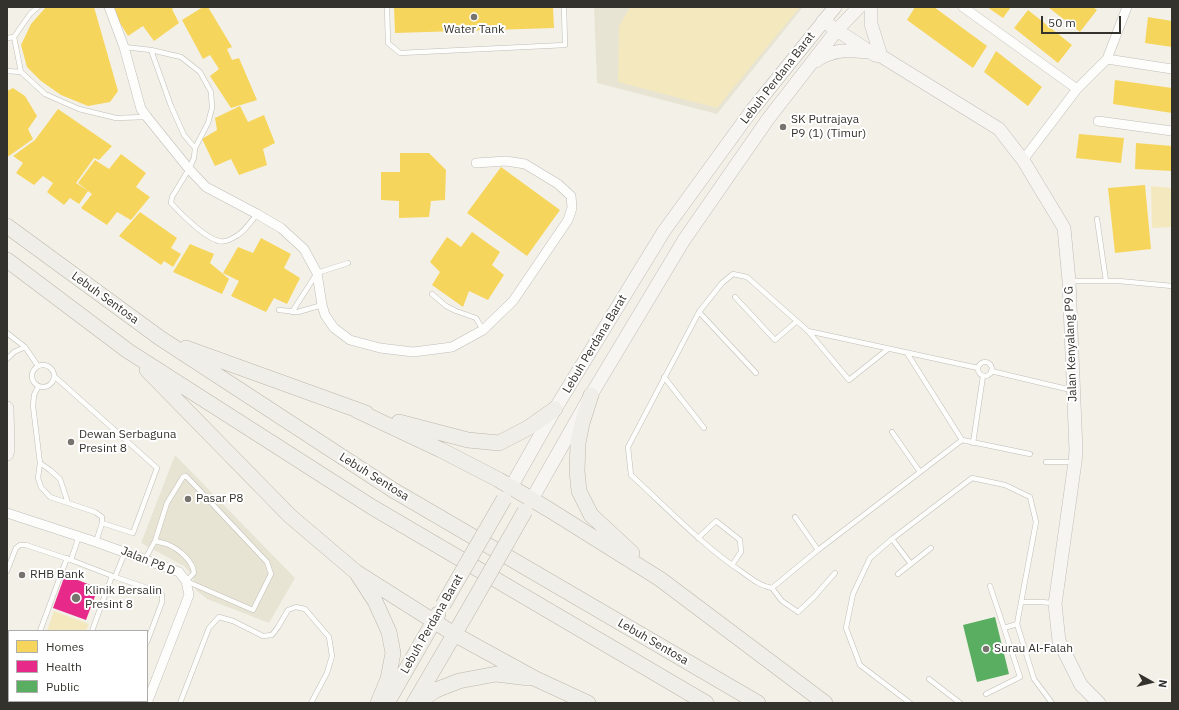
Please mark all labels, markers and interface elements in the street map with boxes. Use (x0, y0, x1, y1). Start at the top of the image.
scale bar (1043, 8, 1123, 34)
marker: Water Tank (469, 12, 479, 22)
text: 50 m (1048, 15, 1076, 30)
place label: Water Tank (444, 23, 504, 37)
street label: Lebuh Perdana Barat (738, 29, 818, 127)
place label: SK Putrajaya P9 (1) (Timur) (791, 113, 866, 141)
marker: SK Putrajaya P9 (1) (Timur) (778, 122, 788, 132)
street label: Lebuh Sentosa (69, 269, 141, 327)
street label: Jalan Kenyalang P9 G (1062, 286, 1080, 402)
street label: Lebuh Perdana Barat (560, 292, 630, 396)
place label: Dewan Serbaguna Presint 8 (79, 428, 176, 456)
marker: Dewan Serbaguna Presint 8 (66, 437, 76, 447)
street label: Lebuh Sentosa (337, 450, 411, 504)
place label: Pasar P8 (196, 492, 244, 506)
marker: Pasar P8 (183, 494, 193, 504)
street label: Jalan P8 D (119, 544, 177, 578)
place label: RHB Bank (30, 568, 84, 582)
marker: RHB Bank (17, 570, 27, 580)
street label: Lebuh Perdana Barat (398, 572, 466, 676)
place label: Klinik Bersalin Presint 8 (85, 584, 162, 612)
marker: Klinik Bersalin Presint 8 (70, 592, 82, 604)
street label: Lebuh Sentosa (615, 616, 691, 668)
legend (8, 630, 148, 702)
text: Homes (46, 639, 84, 654)
place label: Surau Al-Falah (994, 642, 1073, 656)
marker: Surau Al-Falah (981, 644, 991, 654)
text: Health (46, 659, 82, 674)
north arrow (1131, 662, 1171, 702)
text: Public (46, 679, 79, 694)
text: N (1155, 679, 1170, 689)

